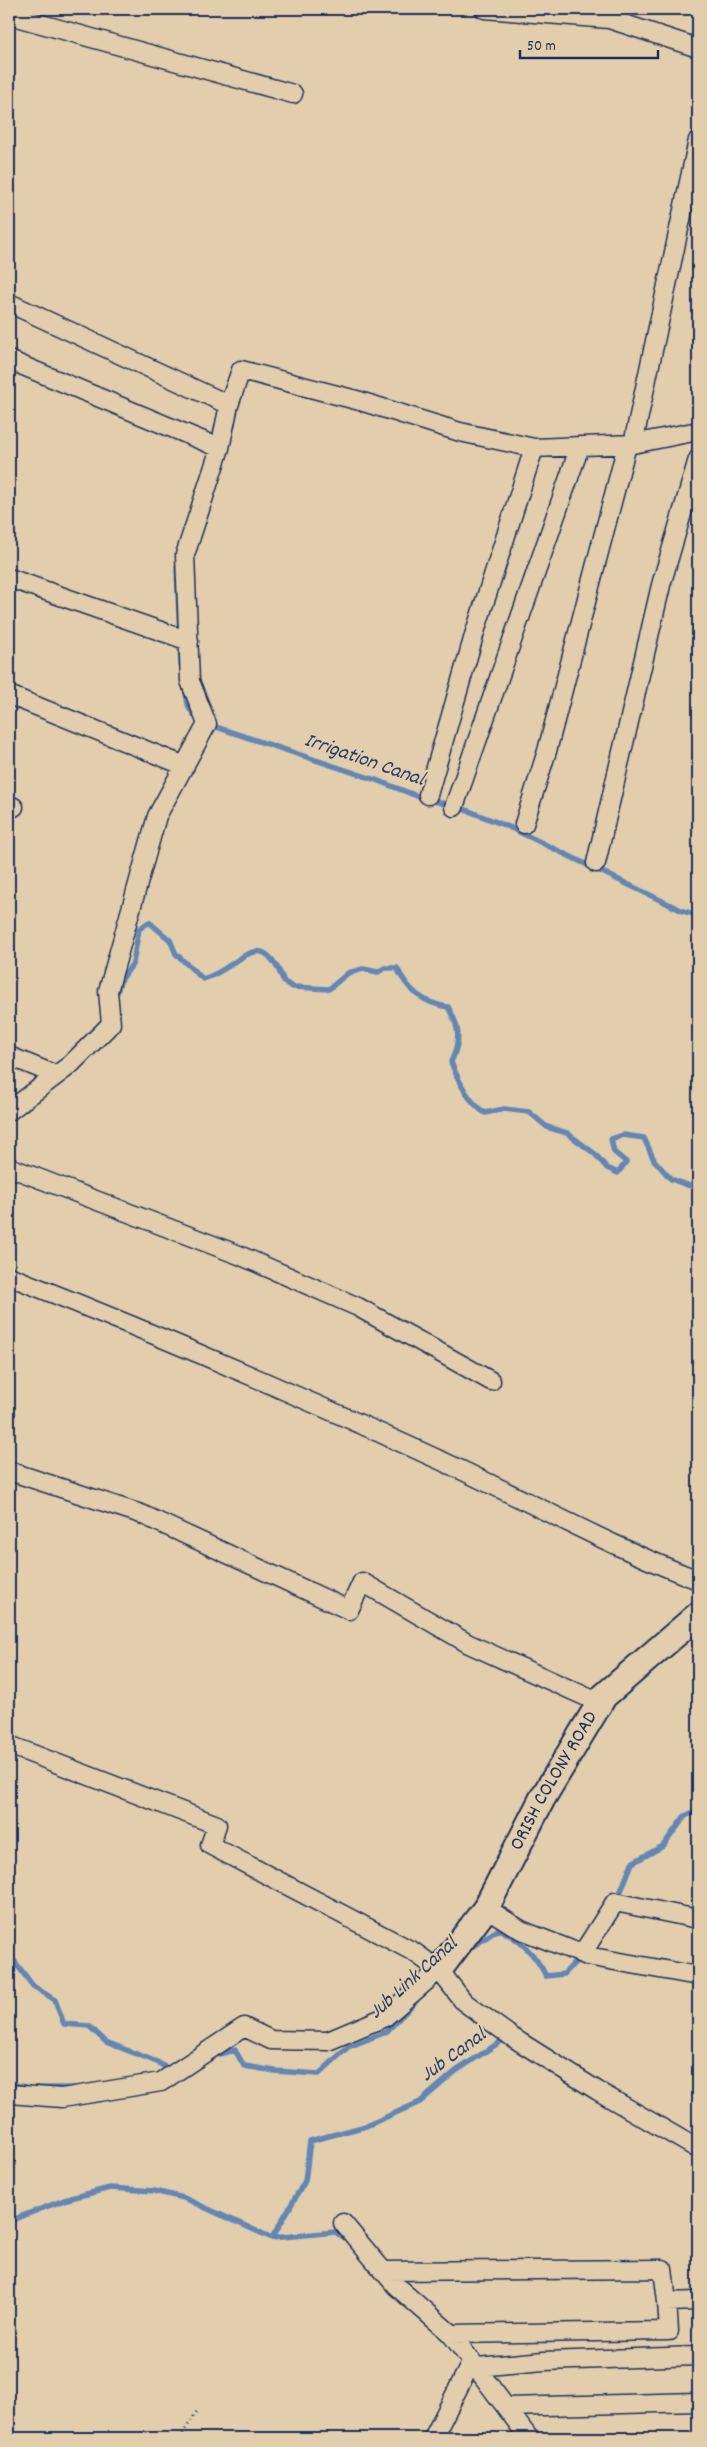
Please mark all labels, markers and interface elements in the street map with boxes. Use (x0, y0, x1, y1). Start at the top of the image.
scale bar (520, 28, 657, 60)
text: 50 m (527, 36, 556, 58)
water label: Irrigation Canal (300, 726, 430, 796)
street label: ORISH COLONY ROAD (504, 1706, 606, 1856)
water label: Jub Link Canal (363, 1929, 467, 2027)
water label: Jub Canal (415, 2021, 495, 2090)

